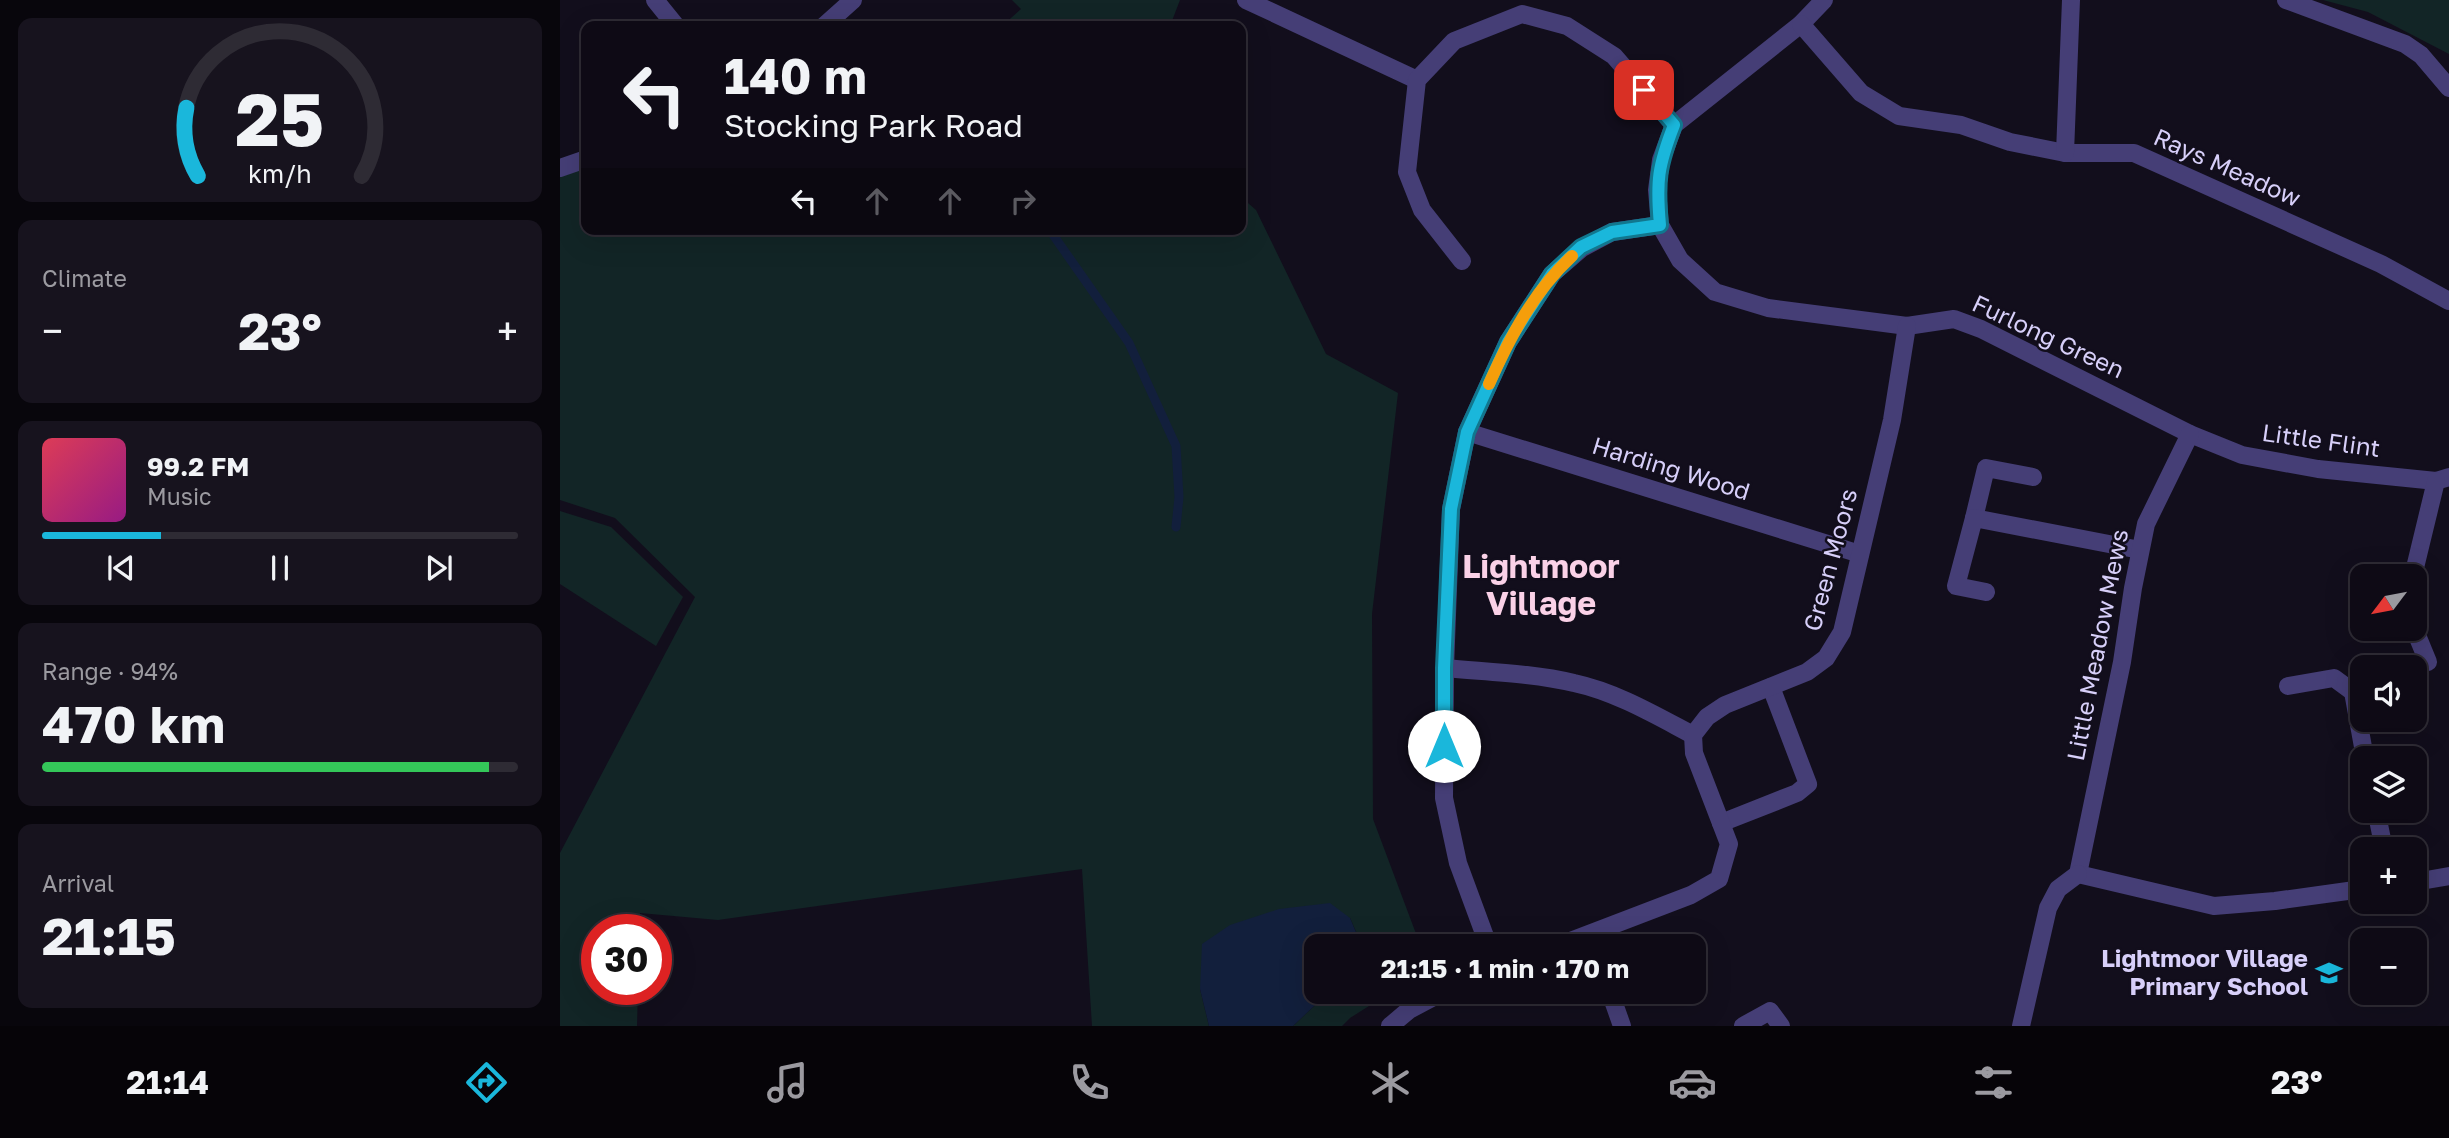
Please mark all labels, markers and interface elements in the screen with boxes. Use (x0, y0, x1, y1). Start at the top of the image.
text: 140 m (724, 46, 867, 105)
icon: left (609, 49, 700, 140)
pin (1614, 60, 1674, 120)
icon: arrive (1625, 71, 1663, 109)
text: 25 (236, 75, 324, 162)
text: Stocking Park Road (724, 106, 1023, 144)
street label: Rays Meadow (2150, 121, 2306, 212)
text: km/h (248, 158, 312, 189)
icon: left (785, 182, 823, 220)
icon: ahead (858, 182, 896, 220)
icon: ahead (931, 182, 969, 220)
icon: right (1004, 182, 1042, 220)
text: Climate (42, 264, 127, 292)
street label: Furlong Green (1968, 288, 2129, 383)
text: 23° (238, 299, 322, 361)
text: − (42, 308, 63, 353)
text: + (497, 308, 518, 353)
street label: Little Flint (2260, 417, 2382, 462)
street label: Harding Wood (1589, 430, 1754, 505)
text: 99.2 FM (147, 451, 249, 482)
text: Music (147, 482, 212, 510)
street label: Green Moors (1797, 485, 1862, 634)
street label: Little Meadow Mews (2060, 526, 2133, 763)
district label: Lightmoor Village (1462, 547, 1620, 622)
icon: previous (102, 549, 140, 587)
icon: pause (261, 549, 299, 587)
icon: next (420, 549, 458, 587)
north arrow (2350, 564, 2427, 640)
map controls (2350, 564, 2427, 1005)
button: sound (2350, 655, 2427, 732)
text: Range · 94% (42, 657, 178, 685)
text: 470 km (42, 692, 225, 754)
position arrow (1407, 709, 1481, 783)
button: layers (2350, 746, 2427, 823)
button: + (2350, 837, 2427, 914)
text: Arrival (42, 869, 114, 897)
text: 21:15 (42, 904, 176, 966)
speed limit sign: 30 (581, 914, 672, 1005)
button: − (2350, 928, 2427, 1005)
place label: Lightmoor Village Primary School (2101, 943, 2308, 1000)
text: 21:15 · 1 min · 170 m (1381, 953, 1629, 984)
school or university icon: Lightmoor Village Primary School (2314, 958, 2344, 988)
icon: directions (462, 1058, 511, 1107)
icon: music (763, 1058, 812, 1107)
icon: phone (1065, 1058, 1114, 1107)
icon: climate (1366, 1058, 1415, 1107)
icon: car (1668, 1058, 1717, 1107)
icon: filters (1969, 1058, 2018, 1107)
text: 21:14 (126, 1063, 209, 1101)
text: 23° (2271, 1063, 2323, 1101)

